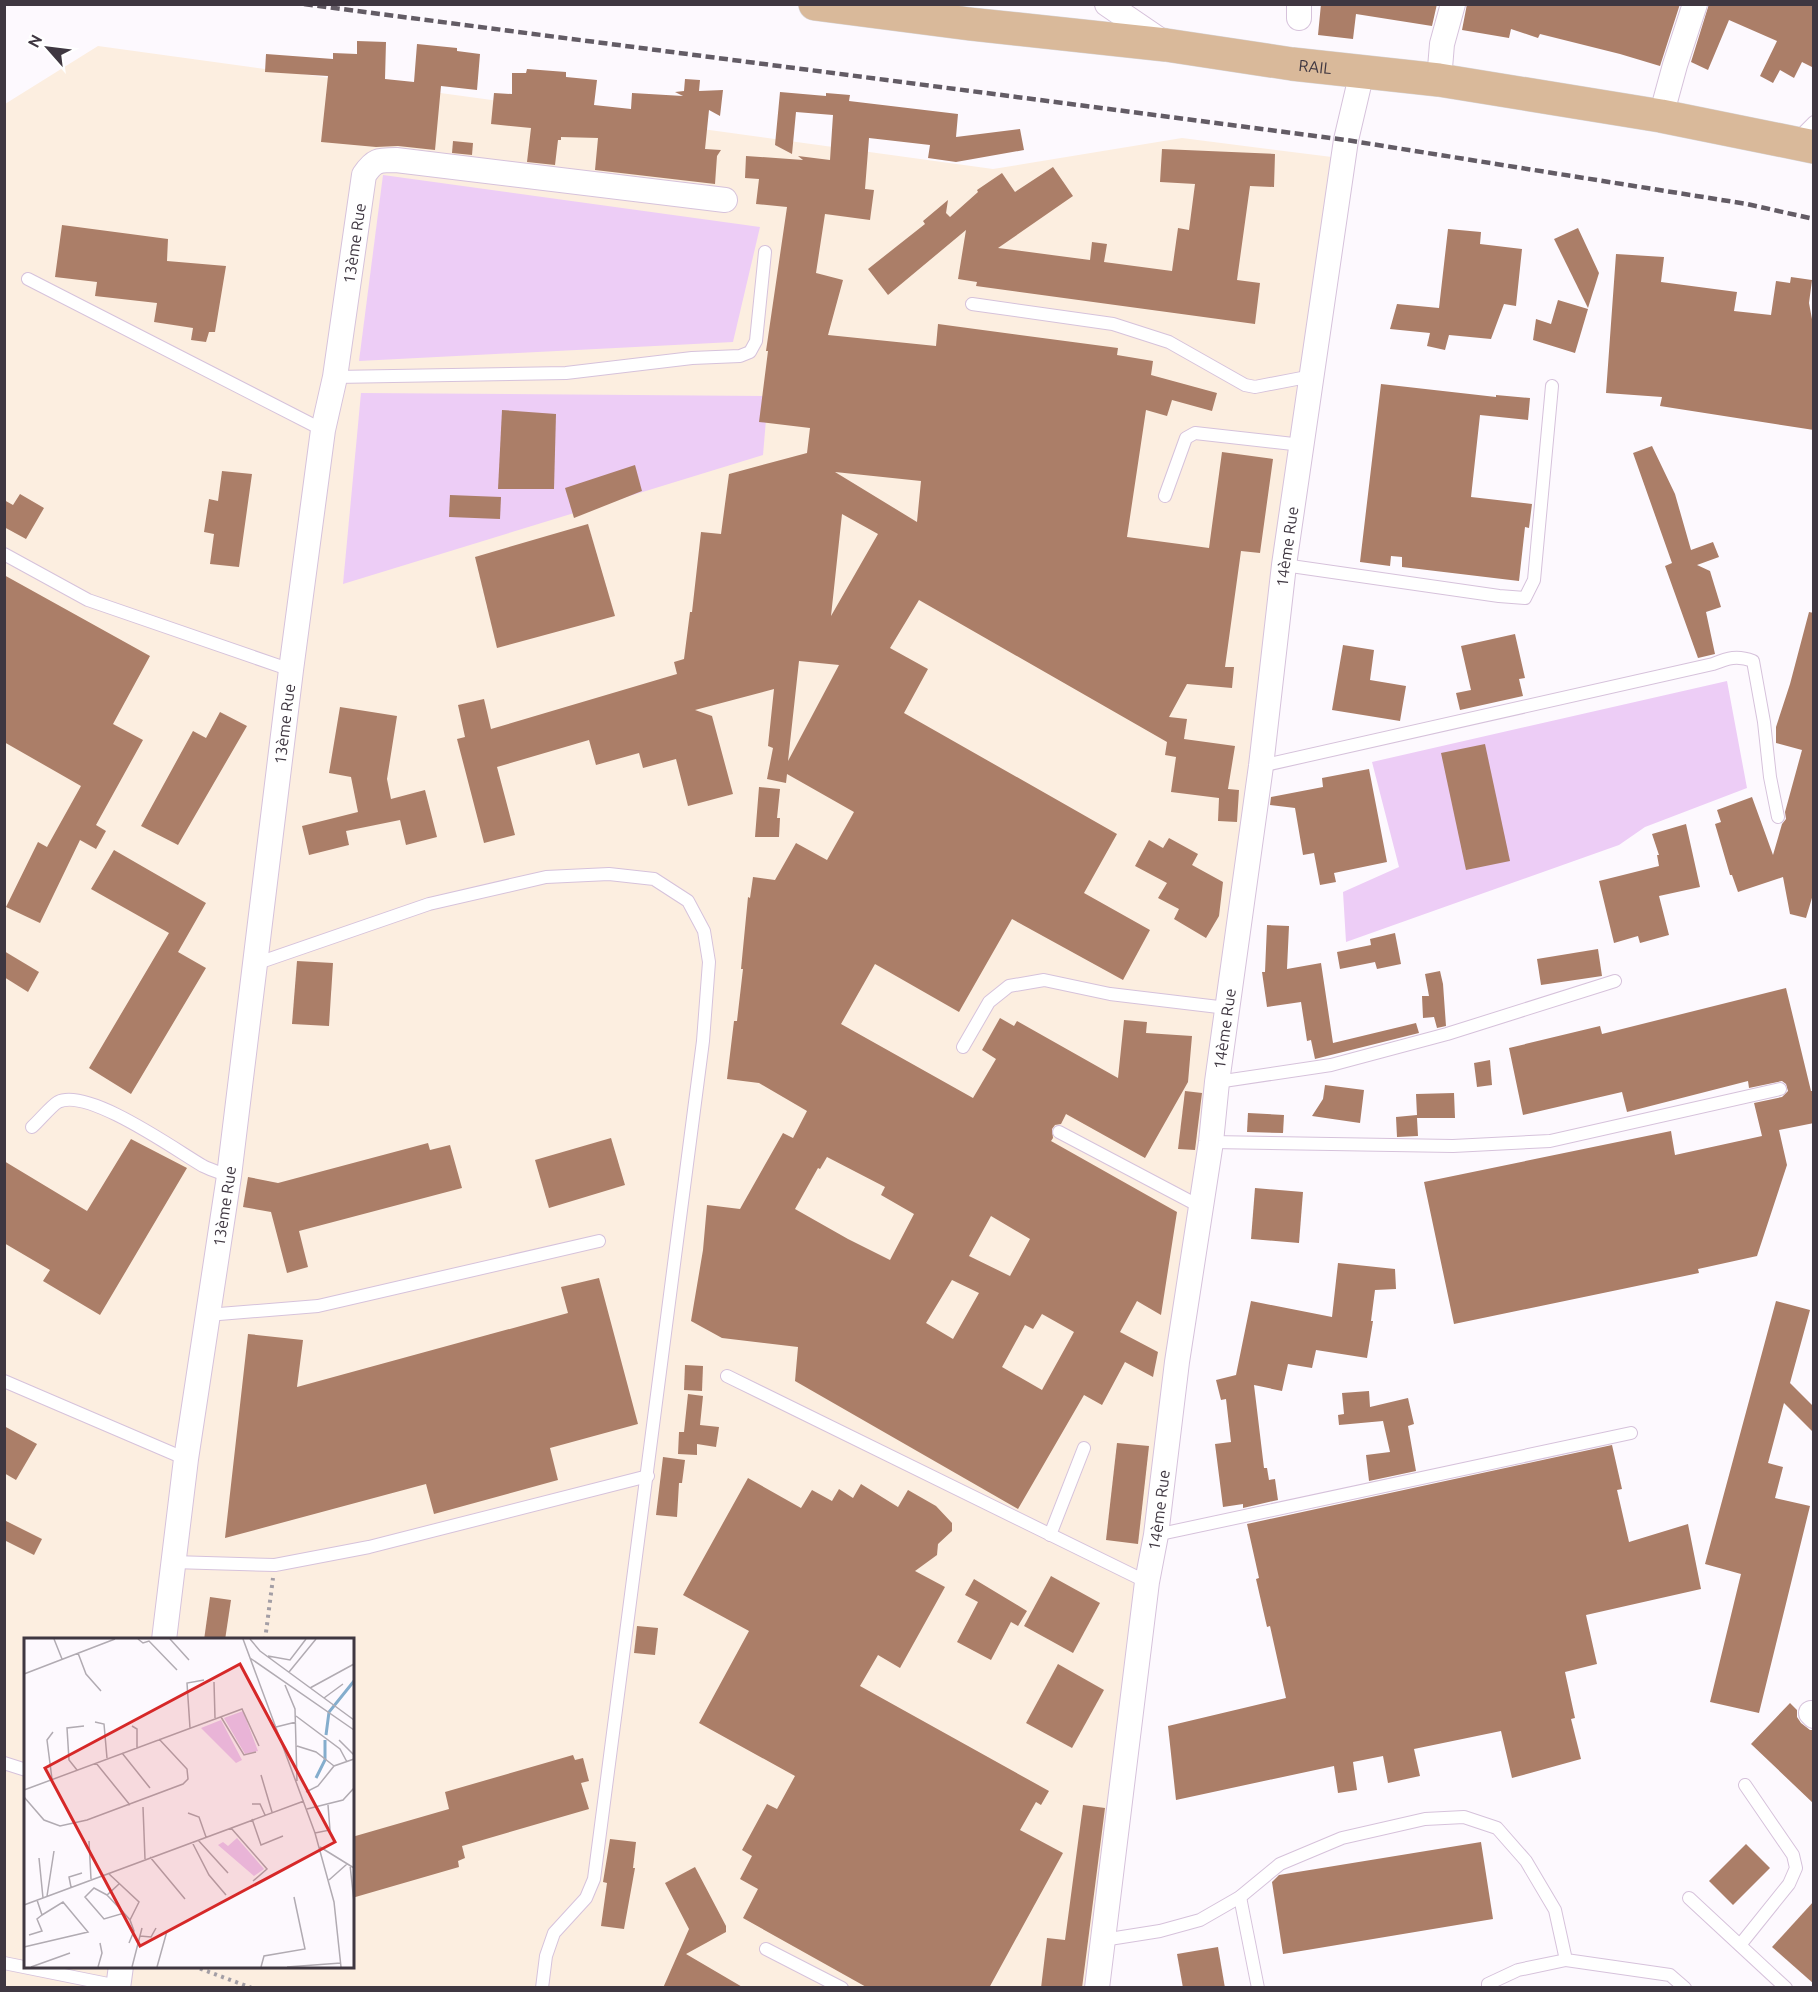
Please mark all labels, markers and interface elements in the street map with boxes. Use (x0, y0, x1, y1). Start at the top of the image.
north arrow (18, 18, 78, 78)
text: N (24, 31, 46, 50)
street label: RAIL (1298, 56, 1332, 77)
street label: 13ème Rue (340, 202, 369, 285)
street label: 14ème Rue (1273, 505, 1301, 588)
street label: 13ème Rue (271, 683, 298, 765)
street label: 14ème Rue (1210, 987, 1239, 1070)
street label: 13ème Rue (209, 1165, 239, 1248)
street label: 14ème Rue (1144, 1469, 1173, 1552)
inset map (24, 1638, 354, 1968)

